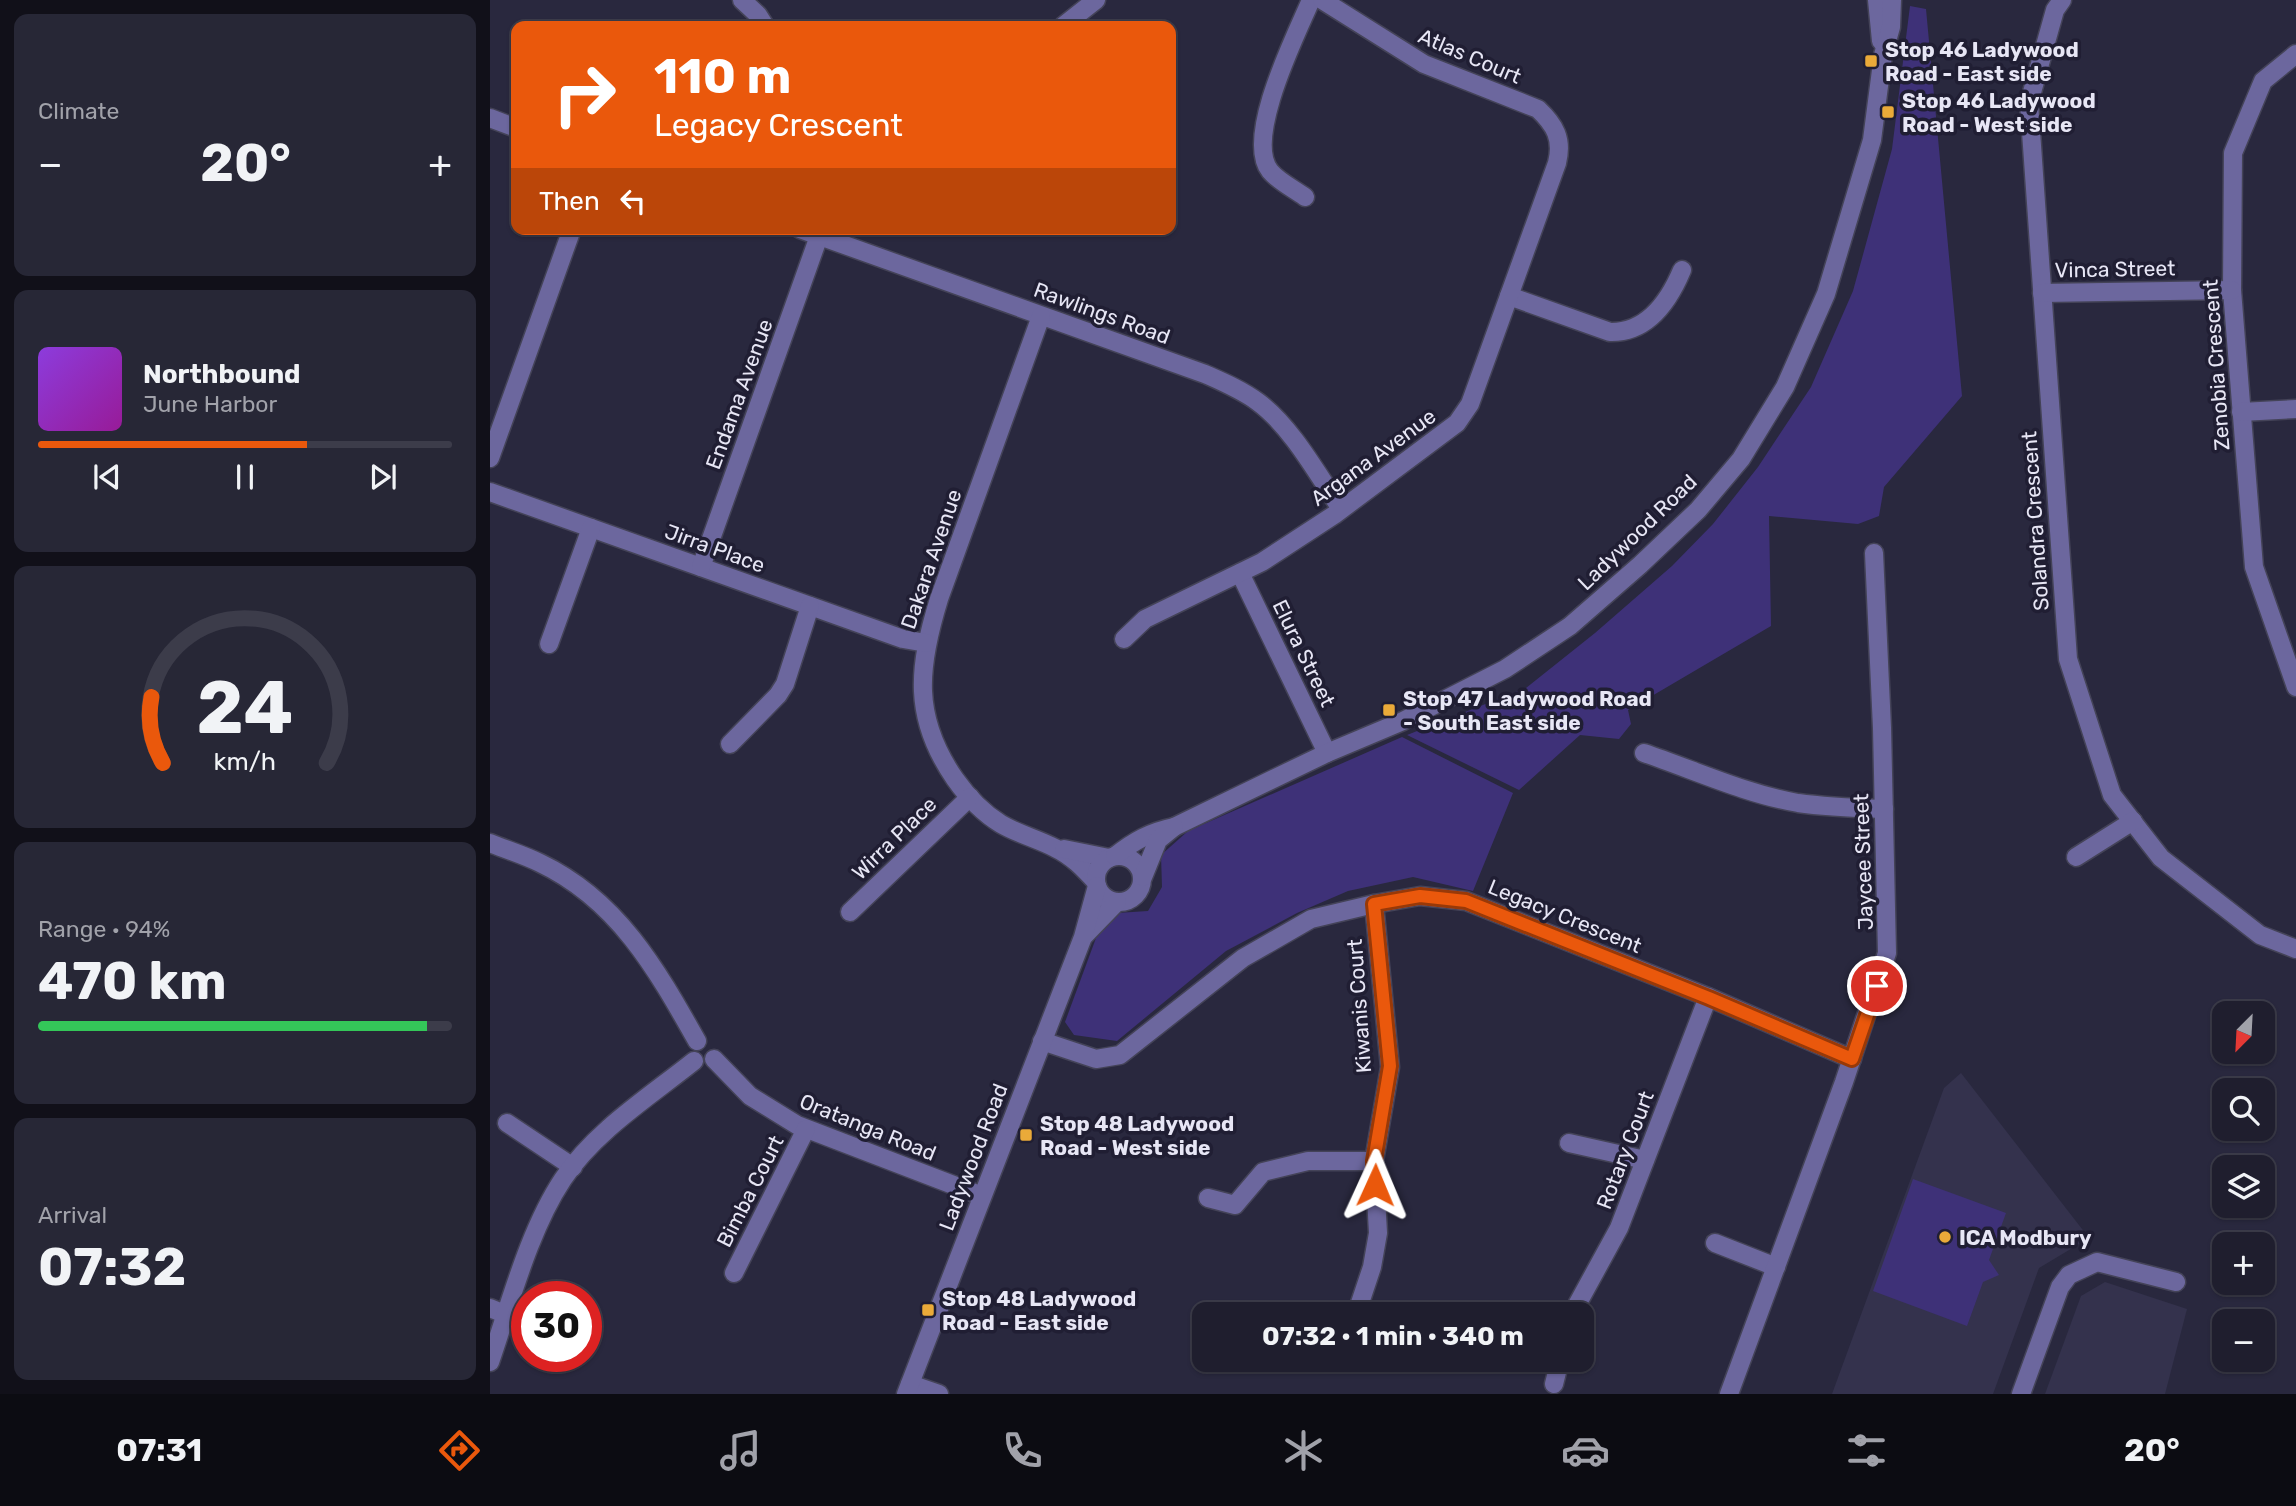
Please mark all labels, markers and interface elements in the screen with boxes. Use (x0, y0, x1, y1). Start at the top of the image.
street label: Atlas Court (1415, 23, 1525, 89)
place label: Stop 46 Ladywood Road - East side (1885, 37, 2079, 86)
text: 110 m (654, 47, 791, 105)
icon: right (539, 49, 630, 140)
marker: Stop 46 Ladywood Road - East side (1863, 53, 1879, 69)
place label: Stop 46 Ladywood Road - West side (1902, 88, 2096, 137)
text: Climate (38, 97, 119, 125)
marker: Stop 46 Ladywood Road - West side (1880, 104, 1896, 120)
text: Legacy Crescent (654, 106, 903, 144)
text: 20° (200, 132, 291, 194)
text: − (38, 141, 63, 187)
text: + (428, 141, 452, 187)
icon: left (614, 182, 652, 220)
text: Then (539, 186, 600, 217)
street label: Vinca Street (2055, 255, 2175, 283)
street label: Rawlings Road (1030, 277, 1174, 349)
street label: Zenobia Crescent (2198, 279, 2234, 451)
street label: Endama Avenue (700, 316, 778, 472)
text: Northbound (143, 359, 301, 390)
text: June Harbor (143, 390, 277, 418)
street label: Argana Avenue (1306, 403, 1440, 511)
street label: Solandra Crescent (2016, 430, 2054, 612)
icon: previous (88, 458, 126, 496)
icon: pause (226, 458, 264, 496)
icon: next (364, 458, 402, 496)
street label: Ladywood Road (1572, 469, 1702, 595)
street label: Dakara Avenue (895, 486, 967, 632)
street label: Jirra Place (662, 518, 768, 578)
street label: Elura Street (1267, 596, 1341, 710)
text: 24 (197, 665, 293, 751)
place label: Stop 47 Ladywood Road - South East side (1403, 686, 1652, 735)
marker: Stop 47 Ladywood Road - South East side (1381, 702, 1397, 718)
text: km/h (214, 747, 276, 776)
street label: Wirra Place (846, 792, 942, 884)
street label: Jaycee Street (1848, 793, 1878, 931)
street label: Legacy Crescent (1485, 874, 1645, 958)
text: Range · 94% (38, 915, 170, 943)
street label: Kiwanis Court (1342, 938, 1376, 1074)
text: 470 km (38, 950, 227, 1012)
pin (1847, 956, 1907, 1016)
icon: arrive (1858, 967, 1896, 1005)
north arrow (2212, 1001, 2275, 1064)
map controls (2212, 1001, 2275, 1372)
button: search (2212, 1078, 2275, 1141)
street label: Ladywood Road (933, 1080, 1013, 1234)
street label: Rotary Court (1591, 1087, 1659, 1213)
street label: Oratanga Road (796, 1088, 940, 1166)
place label: Stop 48 Ladywood Road - West side (1040, 1111, 1234, 1160)
marker: Stop 48 Ladywood Road - West side (1018, 1127, 1034, 1143)
street label: Bimba Court (711, 1131, 789, 1251)
position arrow (1338, 1148, 1412, 1222)
button: layers (2212, 1155, 2275, 1218)
text: Arrival (38, 1201, 107, 1229)
place label: ICA Modbury (1959, 1225, 2092, 1250)
marker: ICA Modbury (1937, 1229, 1953, 1245)
button: + (2212, 1232, 2275, 1295)
text: 07:32 (38, 1236, 186, 1298)
speed limit sign: 30 (511, 1281, 602, 1372)
place label: Stop 48 Ladywood Road - East side (942, 1286, 1136, 1335)
marker: Stop 48 Ladywood Road - East side (920, 1302, 936, 1318)
button: − (2212, 1309, 2275, 1372)
text: 07:32 · 1 min · 340 m (1262, 1321, 1524, 1352)
icon: directions (435, 1426, 484, 1475)
icon: music (716, 1426, 765, 1475)
icon: phone (998, 1426, 1047, 1475)
icon: climate (1279, 1426, 1328, 1475)
icon: car (1561, 1426, 1610, 1475)
icon: filters (1842, 1426, 1891, 1475)
text: 07:31 (116, 1431, 202, 1469)
text: 20° (2124, 1431, 2180, 1469)

